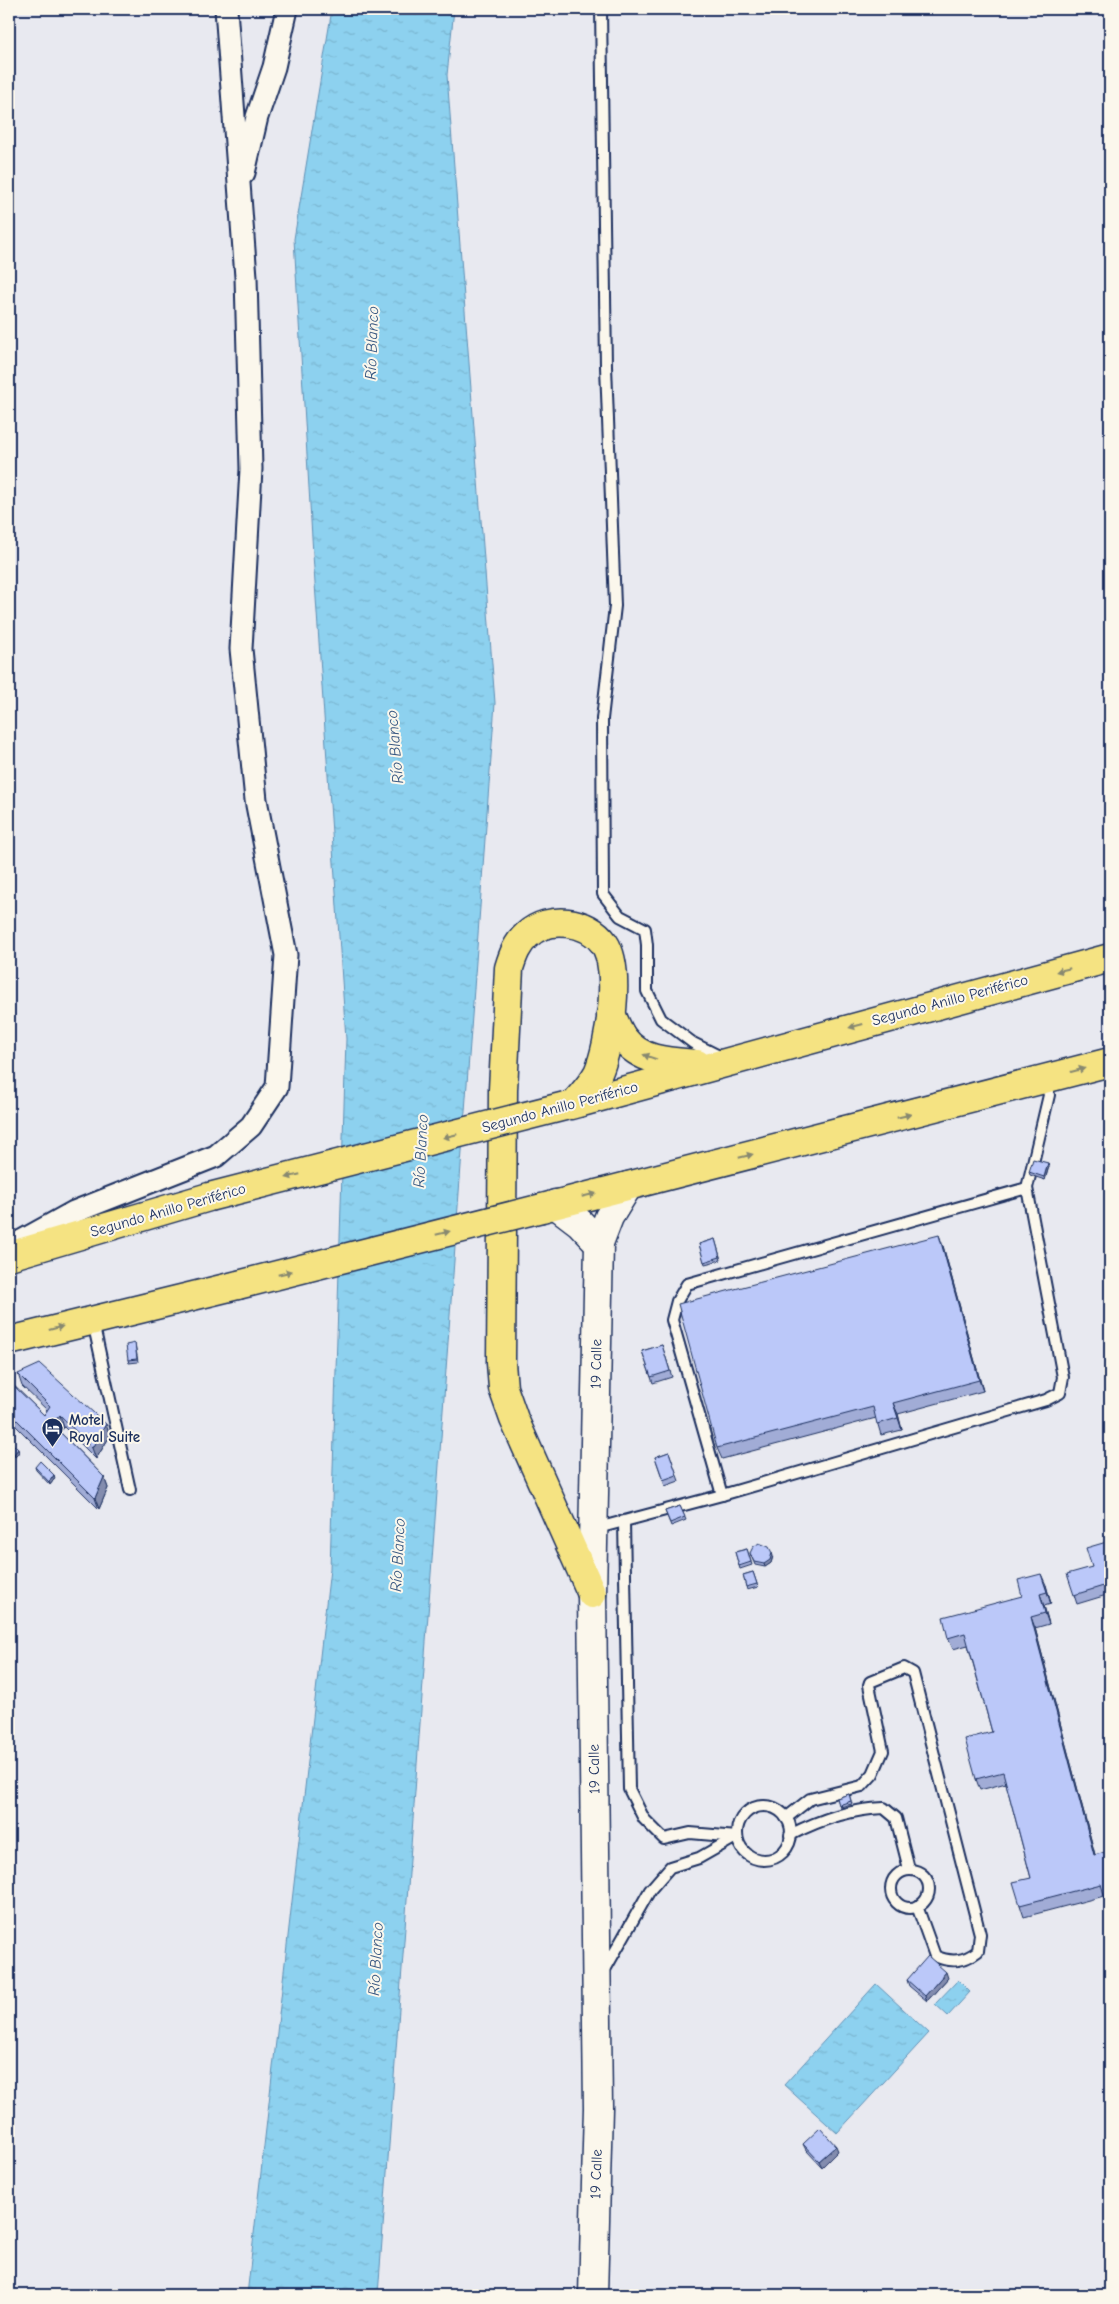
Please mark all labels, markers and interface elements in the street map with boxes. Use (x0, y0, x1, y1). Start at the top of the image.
water label: Río Blanco (362, 306, 382, 380)
water label: Río Blanco (383, 709, 407, 784)
one-way arrow (1056, 966, 1071, 974)
street label: Segundo Anillo Periférico (870, 970, 1030, 1030)
one-way arrow (848, 1023, 863, 1031)
one-way arrow (643, 1053, 658, 1061)
one-way arrow (1071, 1066, 1086, 1074)
street label: Segundo Anillo Periférico (480, 1077, 640, 1137)
one-way arrow (896, 1111, 911, 1119)
water label: Río Blanco (410, 1114, 432, 1188)
one-way arrow (443, 1132, 458, 1140)
one-way arrow (739, 1151, 754, 1159)
one-way arrow (285, 1172, 300, 1180)
street label: Segundo Anillo Periférico (88, 1179, 248, 1241)
one-way arrow (581, 1191, 596, 1199)
one-way arrow (435, 1229, 450, 1237)
one-way arrow (277, 1269, 293, 1277)
one-way arrow (48, 1324, 63, 1332)
street label: 19 Calle (587, 1338, 605, 1389)
place label: Motel Royal Suite (69, 1411, 140, 1446)
hotel icon: Motel Royal Suite (41, 1417, 65, 1448)
water label: Río Blanco (387, 1518, 409, 1592)
street label: 19 Calle (585, 1743, 603, 1794)
water label: Río Blanco (365, 1922, 387, 1996)
street label: 19 Calle (586, 2148, 606, 2199)

